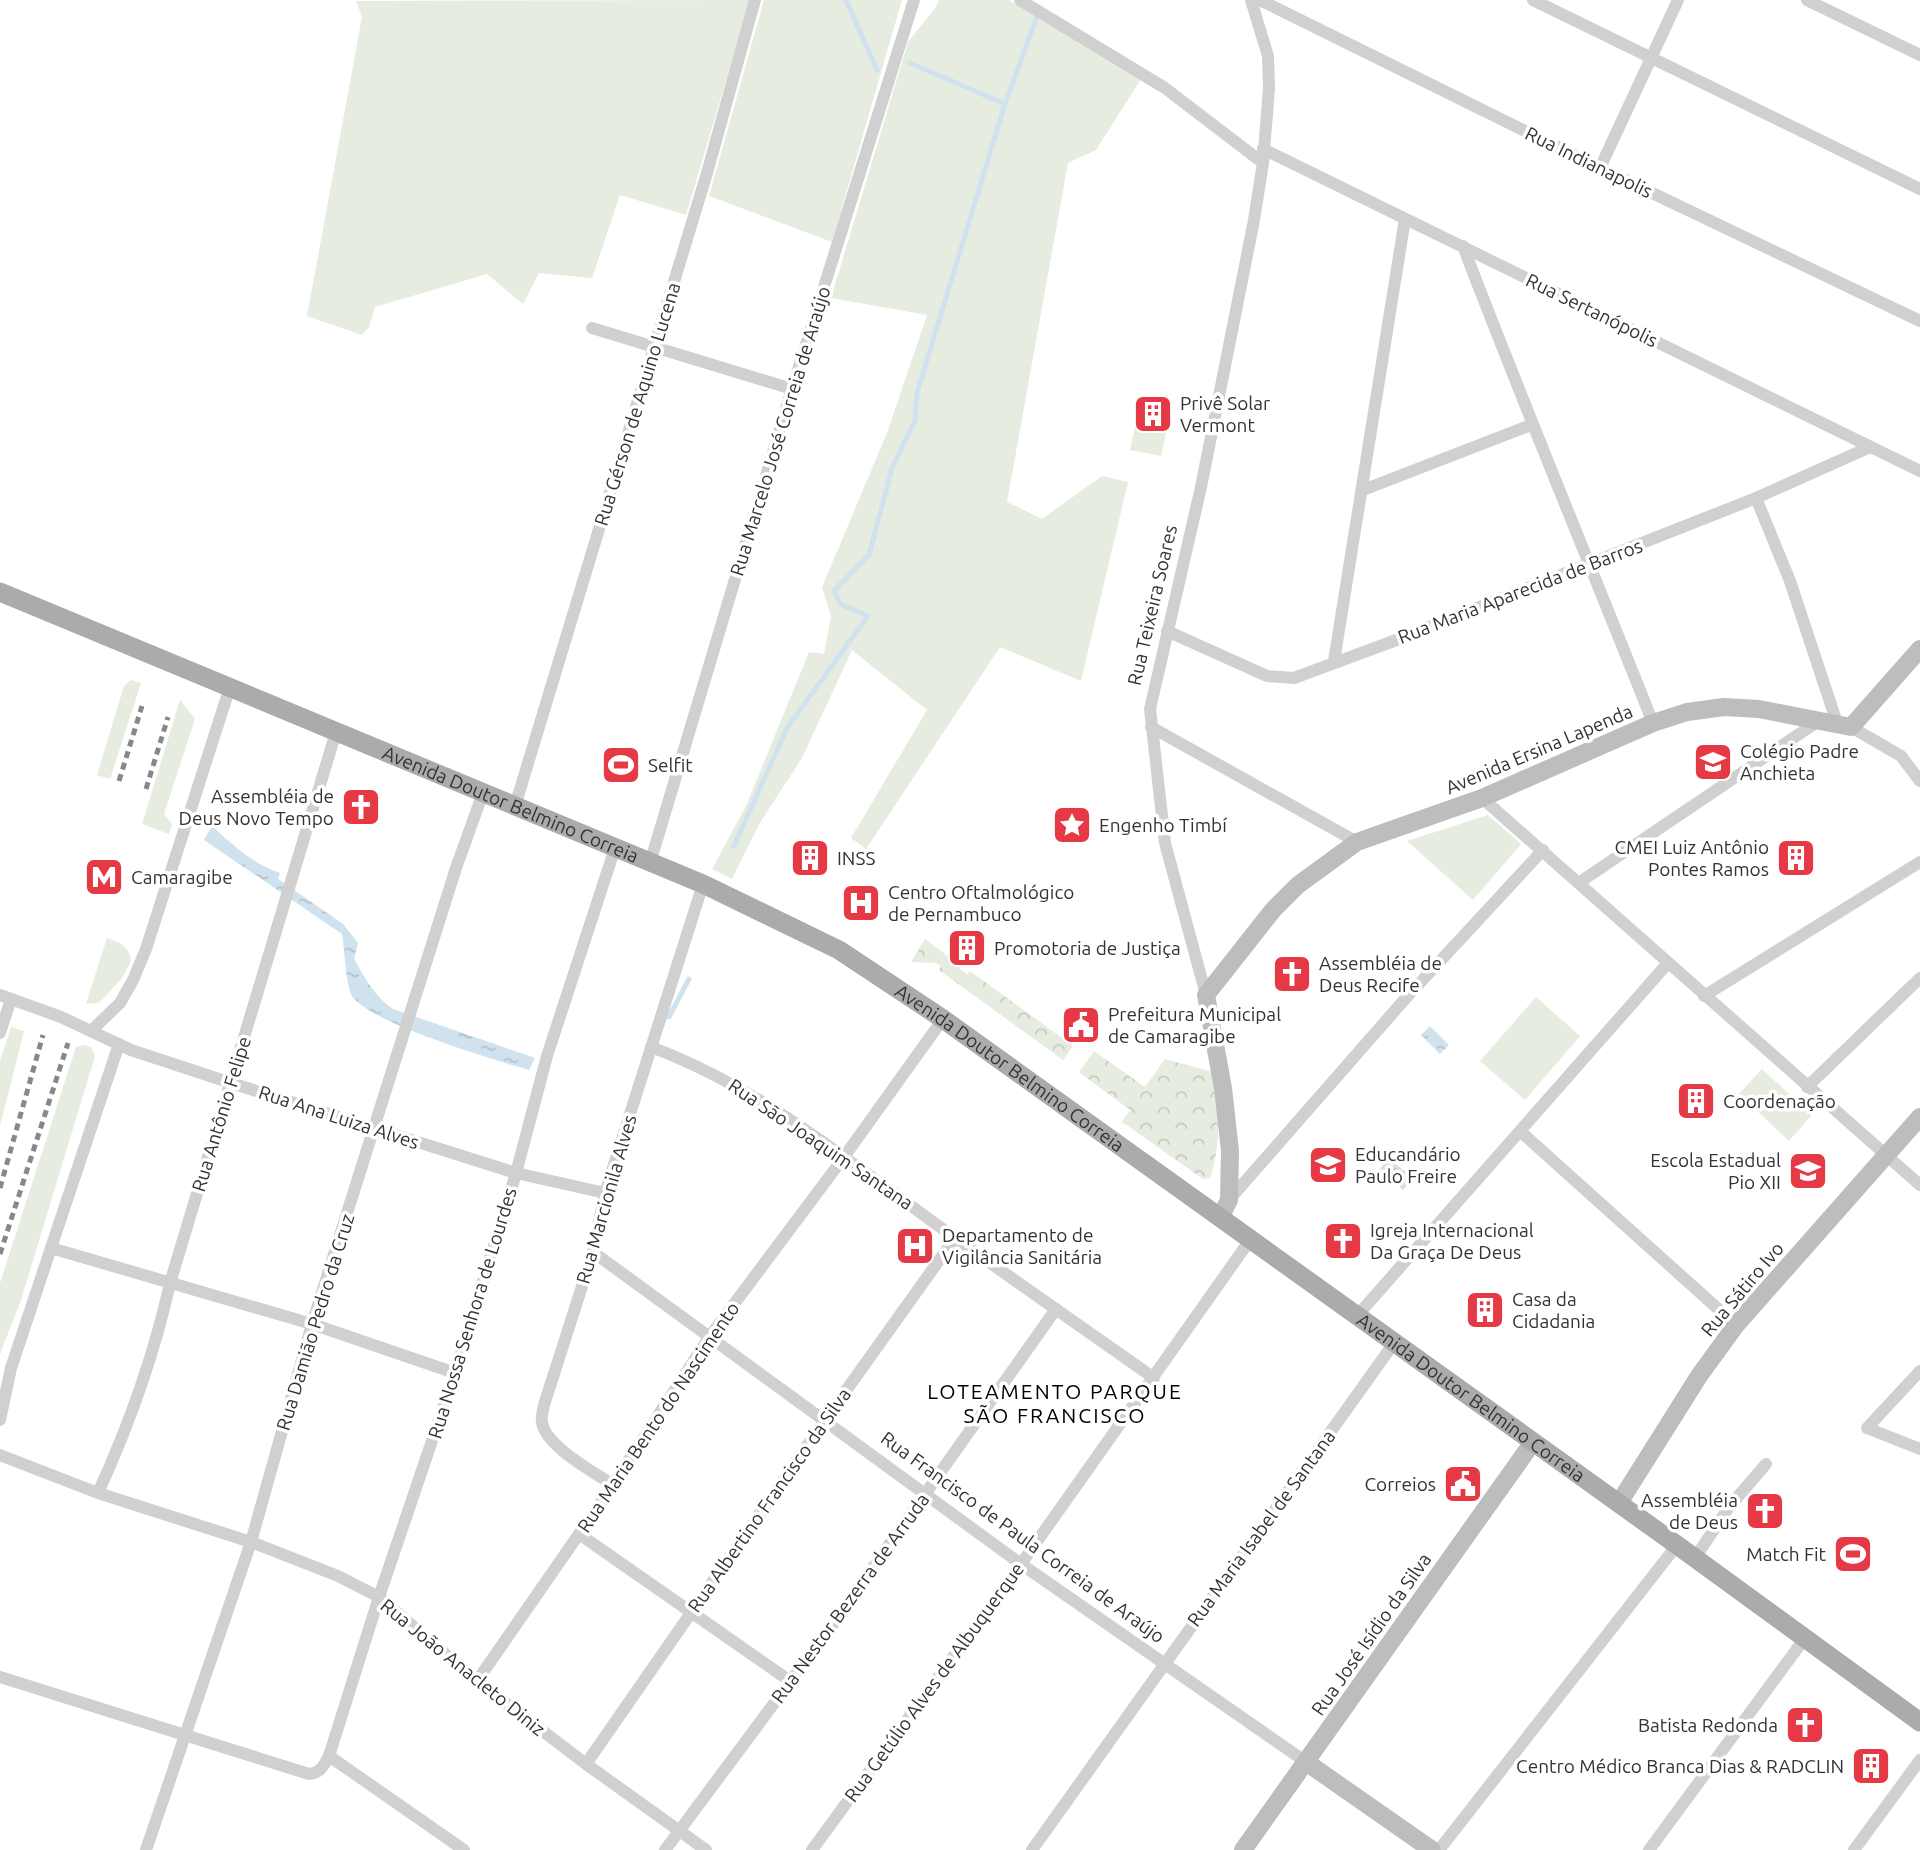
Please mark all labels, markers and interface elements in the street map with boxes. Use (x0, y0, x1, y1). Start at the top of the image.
street label: Rua Indianapolis (1522, 122, 1656, 202)
street label: Rua Sertanópolis (1523, 269, 1661, 351)
street label: Rua Gérson de Aquino Lucena (589, 280, 685, 528)
street label: Rua Marcelo José Correia de Araújo (725, 284, 835, 578)
place label: Privê Solar Vermont (1180, 392, 1270, 436)
building icon: Privê Solar Vermont (1132, 393, 1174, 435)
street label: Rua Teixeira Soares (1123, 523, 1181, 687)
street label: Rua Maria Aparecida de Barros (1395, 534, 1645, 648)
street label: Avenida Ersina Lapenda (1442, 700, 1636, 798)
place label: Colégio Padre Anchieta (1740, 740, 1859, 784)
street label: Avenida Doutor Belmino Correia (379, 741, 642, 867)
school or university icon: Colégio Padre Anchieta (1692, 741, 1734, 783)
sports icon: Selfit (600, 744, 642, 786)
place label: Selfit (648, 754, 693, 776)
place label: Assembléia de Deus Novo Tempo (179, 785, 334, 829)
church icon: Assembléia de Deus Novo Tempo (340, 786, 382, 828)
place icon: Engenho Timbí (1051, 804, 1093, 846)
place label: Engenho Timbí (1099, 814, 1227, 836)
place label: CMEI Luiz Antônio Pontes Ramos (1614, 836, 1769, 880)
building icon: INSS (789, 837, 831, 879)
building icon: CMEI Luiz Antônio Pontes Ramos (1775, 837, 1817, 879)
place label: INSS (837, 847, 875, 869)
metro station icon: Camaragibe (83, 856, 125, 898)
place label: Camaragibe (131, 866, 233, 888)
place label: Centro Oftalmológico de Pernambuco (888, 881, 1074, 925)
hospital icon: Centro Oftalmológico de Pernambuco (840, 882, 882, 924)
building icon: Promotoria de Justiça (946, 927, 988, 969)
place label: Promotoria de Justiça (994, 937, 1181, 959)
place label: Assembléia de Deus Recife (1319, 952, 1442, 996)
church icon: Assembléia de Deus Recife (1271, 953, 1313, 995)
street label: Avenida Doutor Belmino Correia (891, 980, 1129, 1156)
place label: Prefeitura Municipal de Camaragibe (1108, 1003, 1281, 1047)
public building icon: Prefeitura Municipal de Camaragibe (1060, 1004, 1102, 1046)
street label: Rua Antônio Felipe (187, 1034, 255, 1194)
street label: Rua São Joaquim Santana (724, 1074, 918, 1214)
building icon: Coordenação (1675, 1080, 1717, 1122)
street label: Rua Ana Luiza Alves (256, 1081, 422, 1153)
place label: Coordenação (1723, 1090, 1836, 1112)
street label: Rua Marcionila Alves (571, 1112, 641, 1286)
place label: Educandário Paulo Freire (1355, 1143, 1461, 1187)
school or university icon: Educandário Paulo Freire (1307, 1144, 1349, 1186)
place label: Escola Estadual Pio XII (1650, 1149, 1781, 1193)
school or university icon: Escola Estadual Pio XII (1787, 1150, 1829, 1192)
street label: Rua Nossa Senhora de Lourdes (423, 1185, 521, 1441)
street label: Rua Damião Pedro da Cruz (272, 1211, 359, 1433)
place label: Igreja Internacional Da Graça De Deus (1370, 1219, 1534, 1263)
church icon: Igreja Internacional Da Graça De Deus (1322, 1220, 1364, 1262)
place label: Departamento de Vigilância Sanitária (942, 1224, 1102, 1268)
hospital icon: Departamento de Vigilância Sanitária (894, 1225, 936, 1267)
street label: Rua Sátiro Ivo (1696, 1237, 1788, 1341)
place label: Casa da Cidadania (1512, 1288, 1595, 1332)
building icon: Casa da Cidadania (1464, 1289, 1506, 1331)
street label: Rua Maria Bento do Nascimento (572, 1298, 744, 1536)
street label: Avenida Doutor Belmino Correia (1353, 1308, 1589, 1487)
district label: LOTEAMENTO PARQUE SÃO FRANCISCO (927, 1379, 1183, 1427)
street label: Rua Albertino Francisco da Silva (683, 1384, 855, 1616)
street label: Rua Maria Isabel de Santana (1182, 1426, 1340, 1630)
street label: Rua Francisco de Paula Correia de Araújo (877, 1427, 1169, 1647)
public building icon: Correios (1442, 1463, 1484, 1505)
place label: Correios (1364, 1473, 1436, 1495)
street label: Rua Nestor Bezerra de Arruda (767, 1489, 933, 1707)
place label: Assembléia de Deus (1641, 1489, 1738, 1533)
church icon: Assembléia de Deus (1744, 1490, 1786, 1532)
sports icon: Match Fit (1832, 1533, 1874, 1575)
place label: Match Fit (1746, 1543, 1827, 1565)
street label: Rua José Isídio da Silva (1307, 1549, 1435, 1719)
street label: Rua Getúlio Alves de Albuquerque (840, 1558, 1028, 1806)
street label: Rua João Anacleto Diniz (376, 1594, 550, 1740)
church icon: Batista Redonda (1784, 1704, 1826, 1746)
place label: Batista Redonda (1638, 1714, 1778, 1736)
building icon: Centro Médico Branca Dias & RADCLIN (1850, 1745, 1892, 1787)
place label: Centro Médico Branca Dias & RADCLIN (1516, 1755, 1844, 1777)

